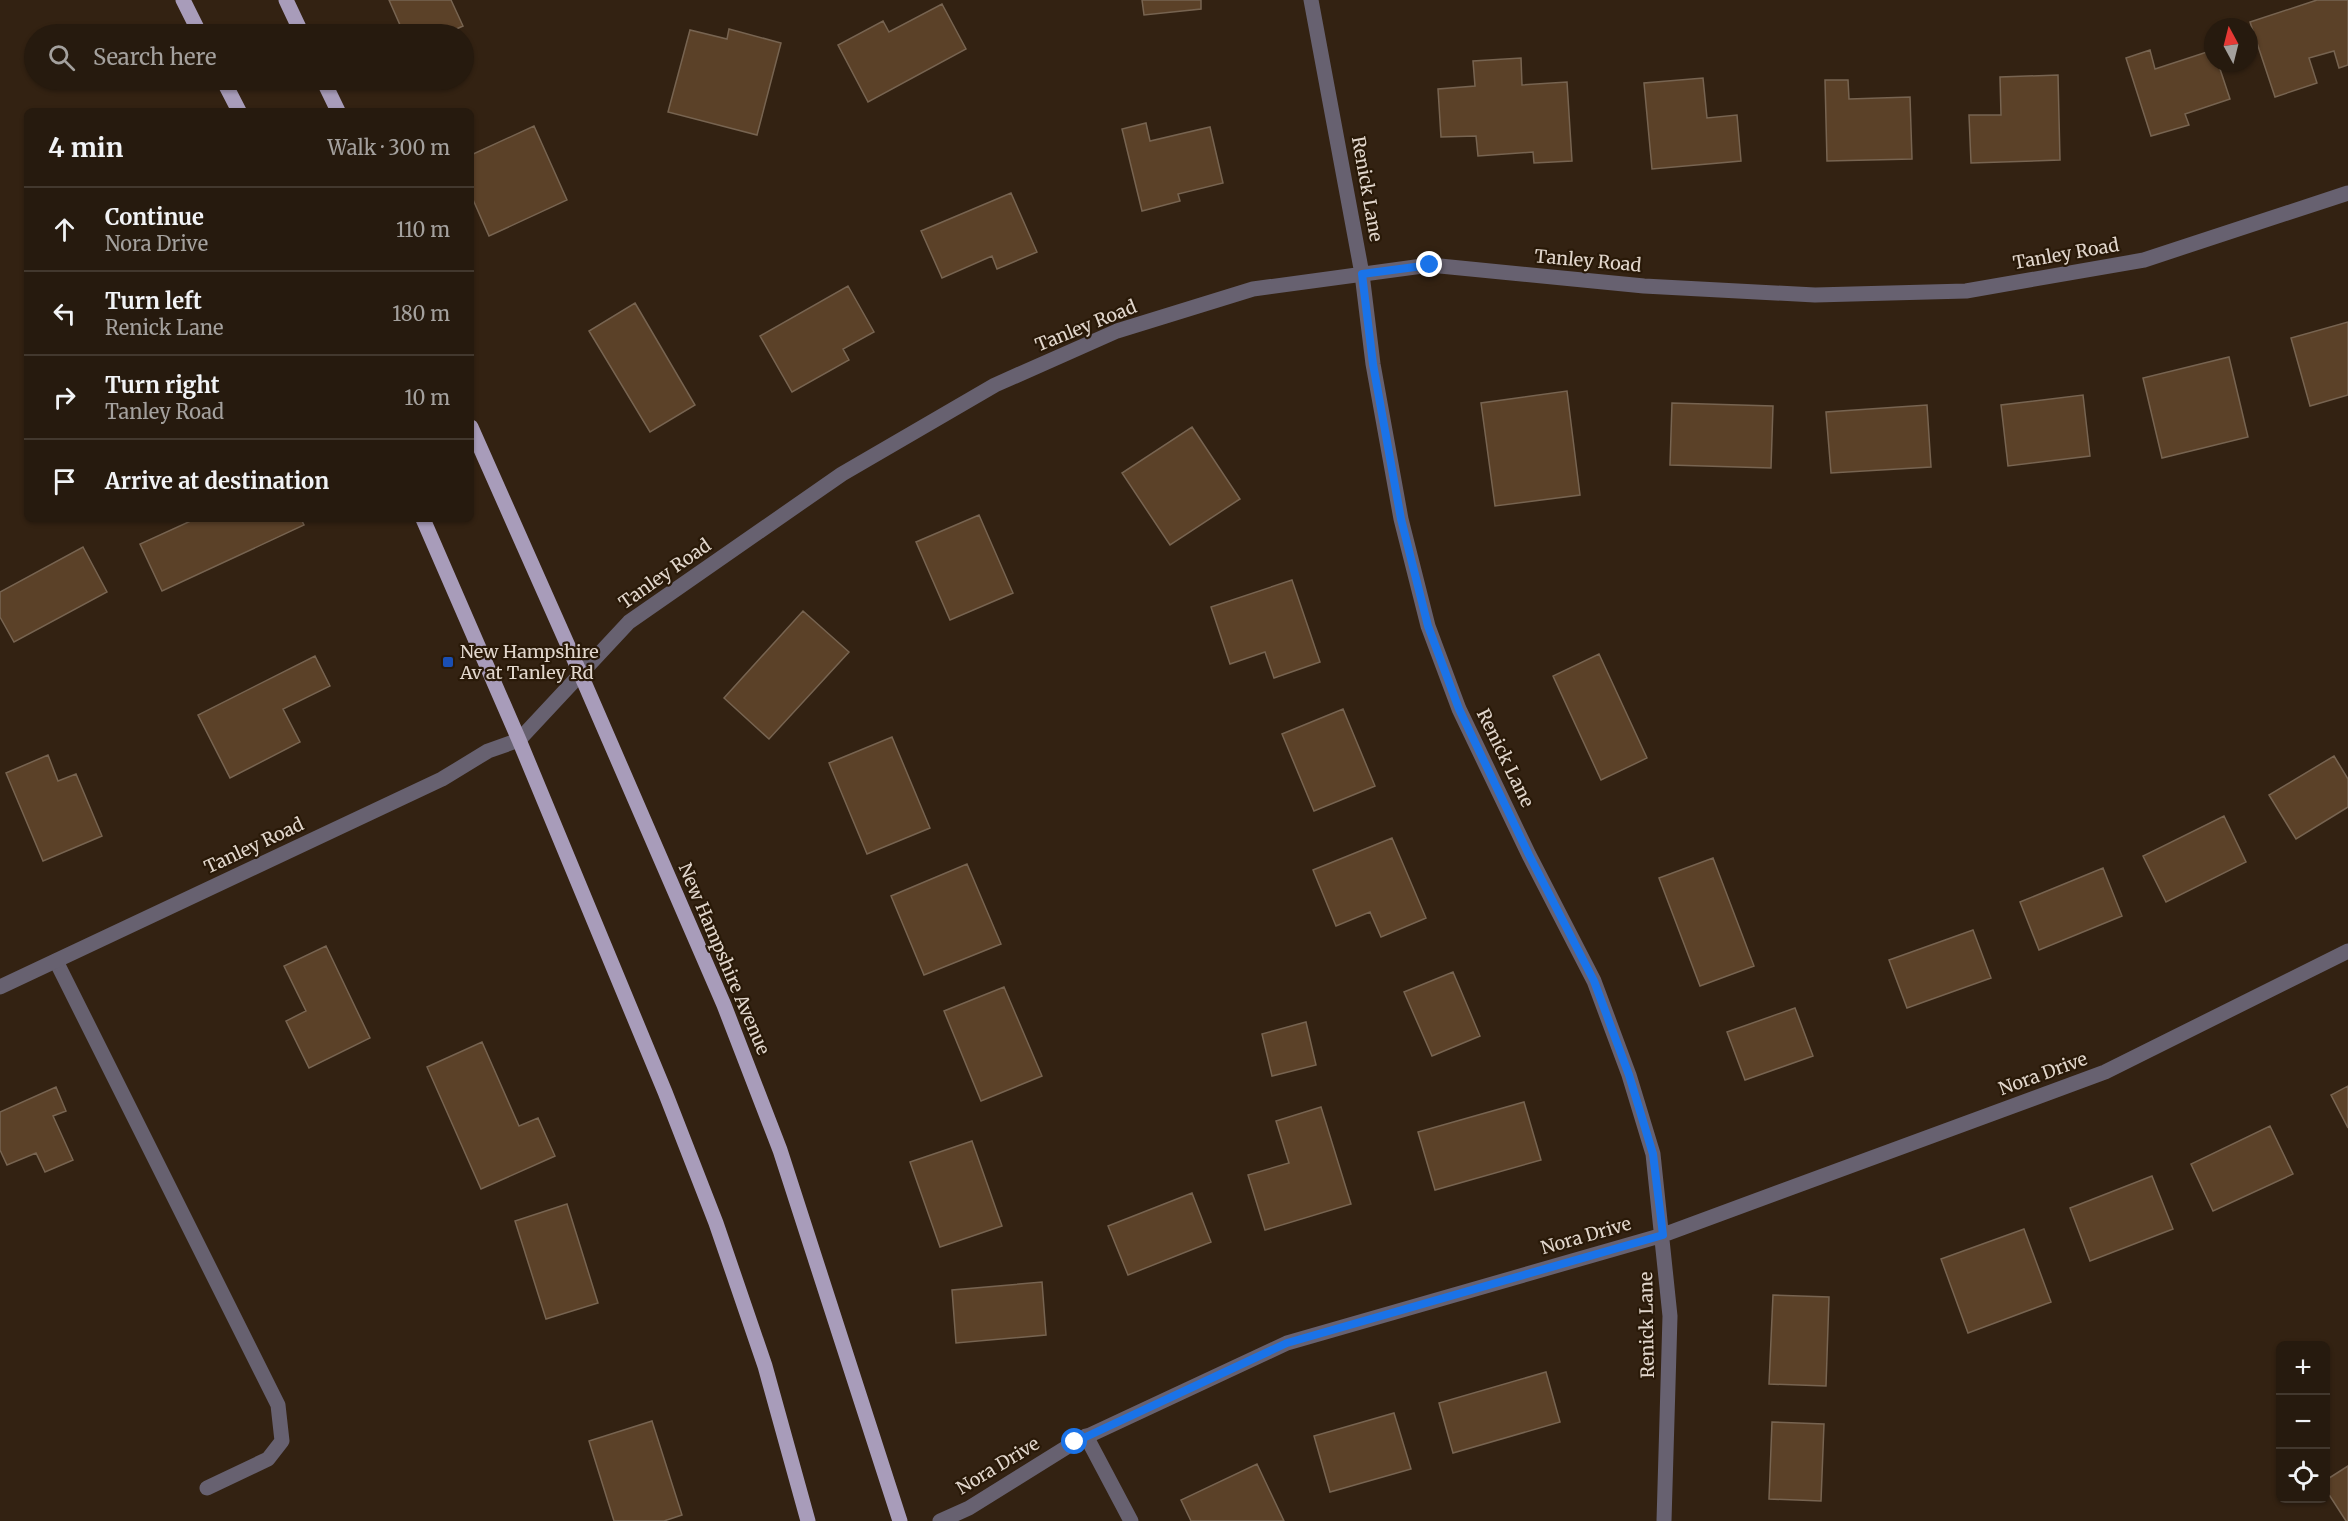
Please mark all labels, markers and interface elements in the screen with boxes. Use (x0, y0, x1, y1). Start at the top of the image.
north arrow (2204, 18, 2258, 72)
search box (24, 24, 474, 90)
icon: search (45, 41, 78, 74)
text: Search here (93, 43, 216, 71)
text: 4 min (48, 131, 123, 164)
street label: Renick Lane (1347, 134, 1388, 243)
text: Walk · 300 m (328, 135, 450, 160)
text: Continue (105, 203, 204, 231)
icon: ahead (48, 213, 81, 246)
text: 110 m (396, 217, 450, 242)
text: Nora Drive (105, 231, 208, 256)
street label: Tanley Road (2011, 233, 2121, 274)
street label: Tanley Road (1534, 244, 1643, 277)
route end (1416, 251, 1442, 277)
text: Turn left (105, 287, 202, 315)
street label: Tanley Road (1032, 295, 1140, 356)
icon: left (48, 297, 81, 330)
text: 180 m (392, 301, 450, 326)
text: Renick Lane (105, 315, 224, 340)
text: Turn right (105, 371, 219, 399)
icon: right (48, 381, 81, 414)
text: 10 m (404, 385, 450, 410)
text: Tanley Road (105, 399, 224, 424)
icon: arrive (48, 465, 81, 498)
text: Arrive at destination (105, 467, 329, 495)
street label: Tanley Road (614, 533, 715, 614)
place label: New Hampshire Av at Tanley Rd (459, 640, 599, 684)
marker: New Hampshire Av at Tanley Rd (441, 655, 455, 669)
street label: Renick Lane (1472, 705, 1539, 811)
street label: Tanley Road (200, 812, 307, 879)
street label: New Hampshire Avenue (674, 859, 775, 1058)
street label: Nora Drive (1995, 1047, 2090, 1100)
street label: Nora Drive (1538, 1212, 1634, 1259)
street label: Renick Lane (1634, 1271, 1659, 1379)
map controls (2276, 1341, 2330, 1503)
button: + (2276, 1341, 2330, 1395)
button: − (2276, 1395, 2330, 1449)
route start (1061, 1428, 1087, 1454)
street label: Nora Drive (952, 1432, 1043, 1499)
button: locate (2276, 1449, 2330, 1503)

